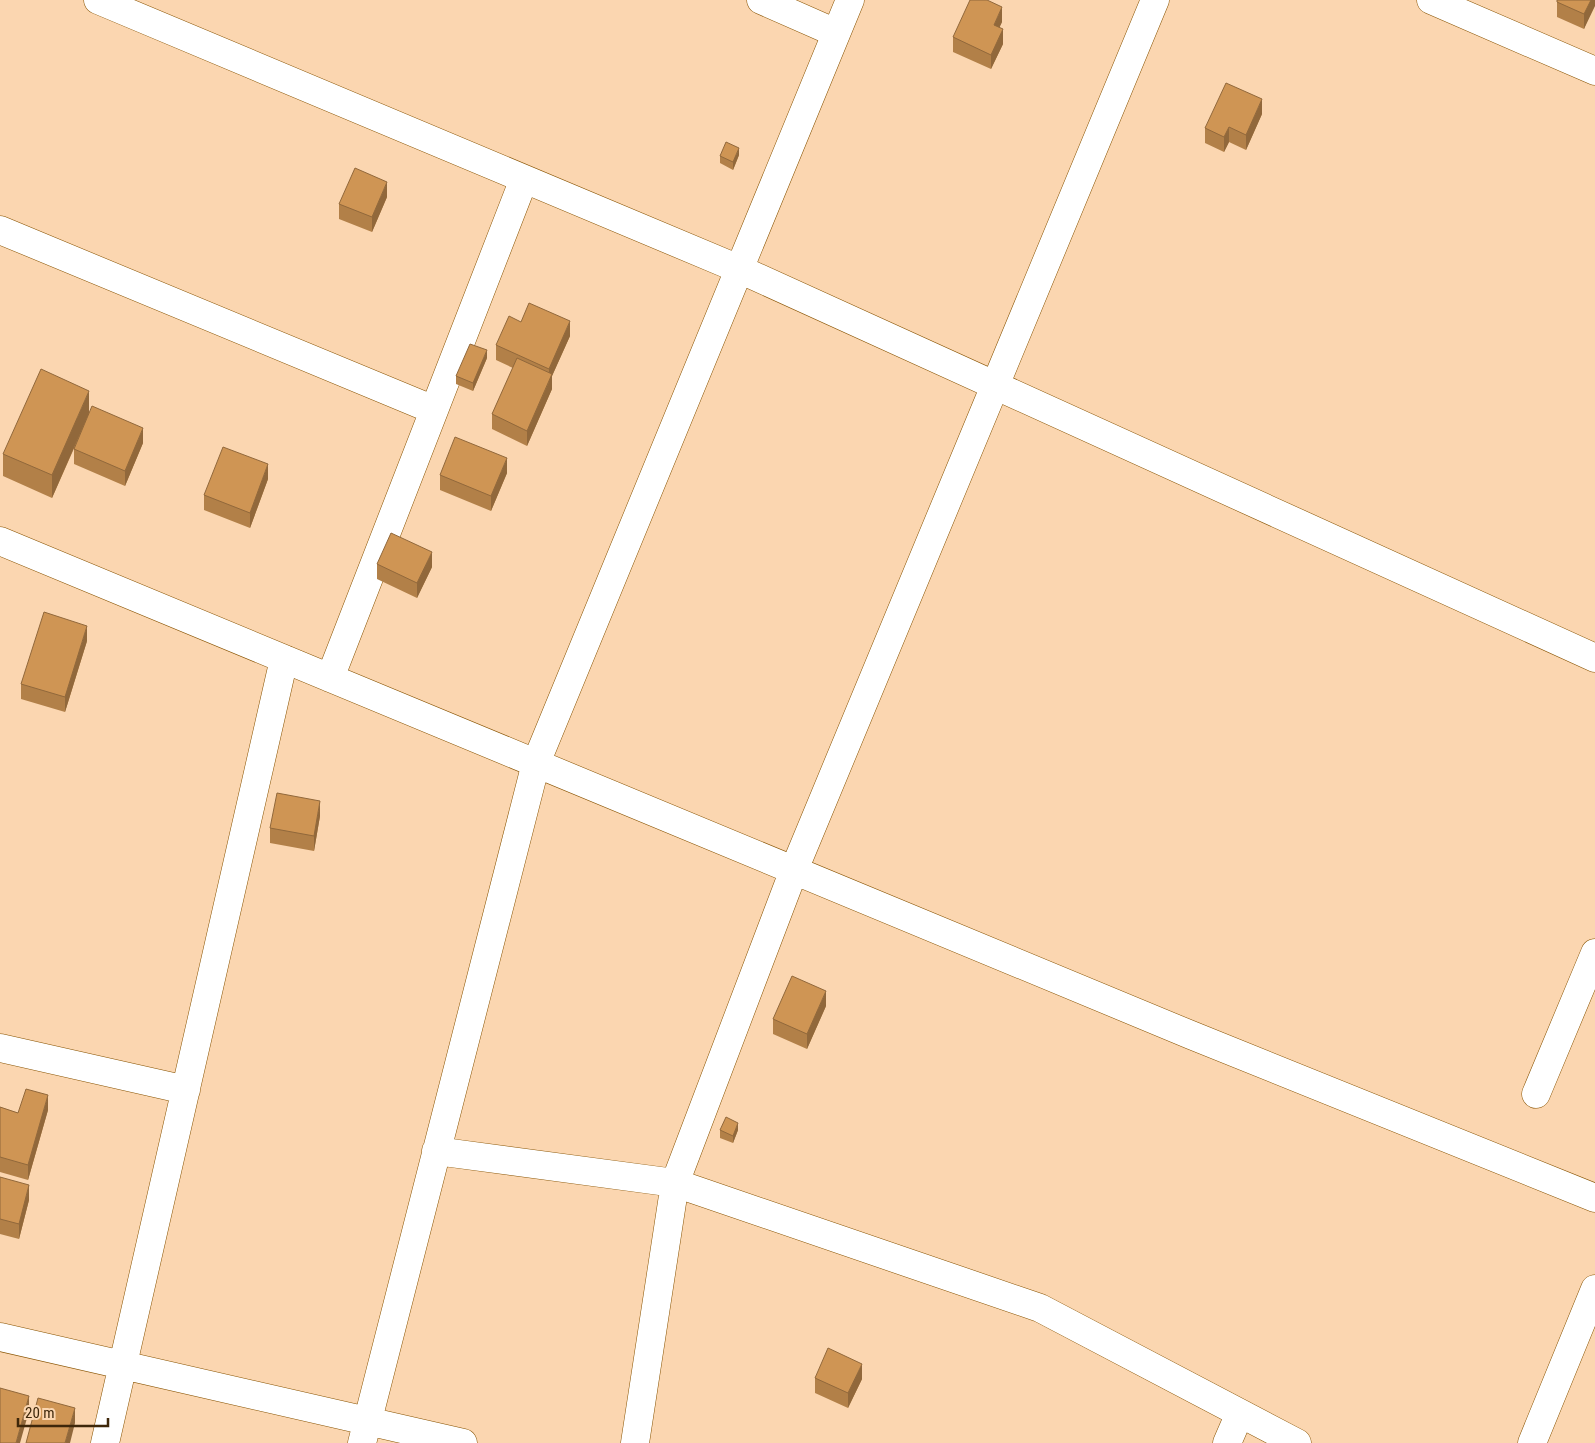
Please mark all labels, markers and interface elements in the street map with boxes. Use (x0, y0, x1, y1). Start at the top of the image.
scale bar (18, 1396, 108, 1428)
text: 20 m (25, 1404, 55, 1422)

